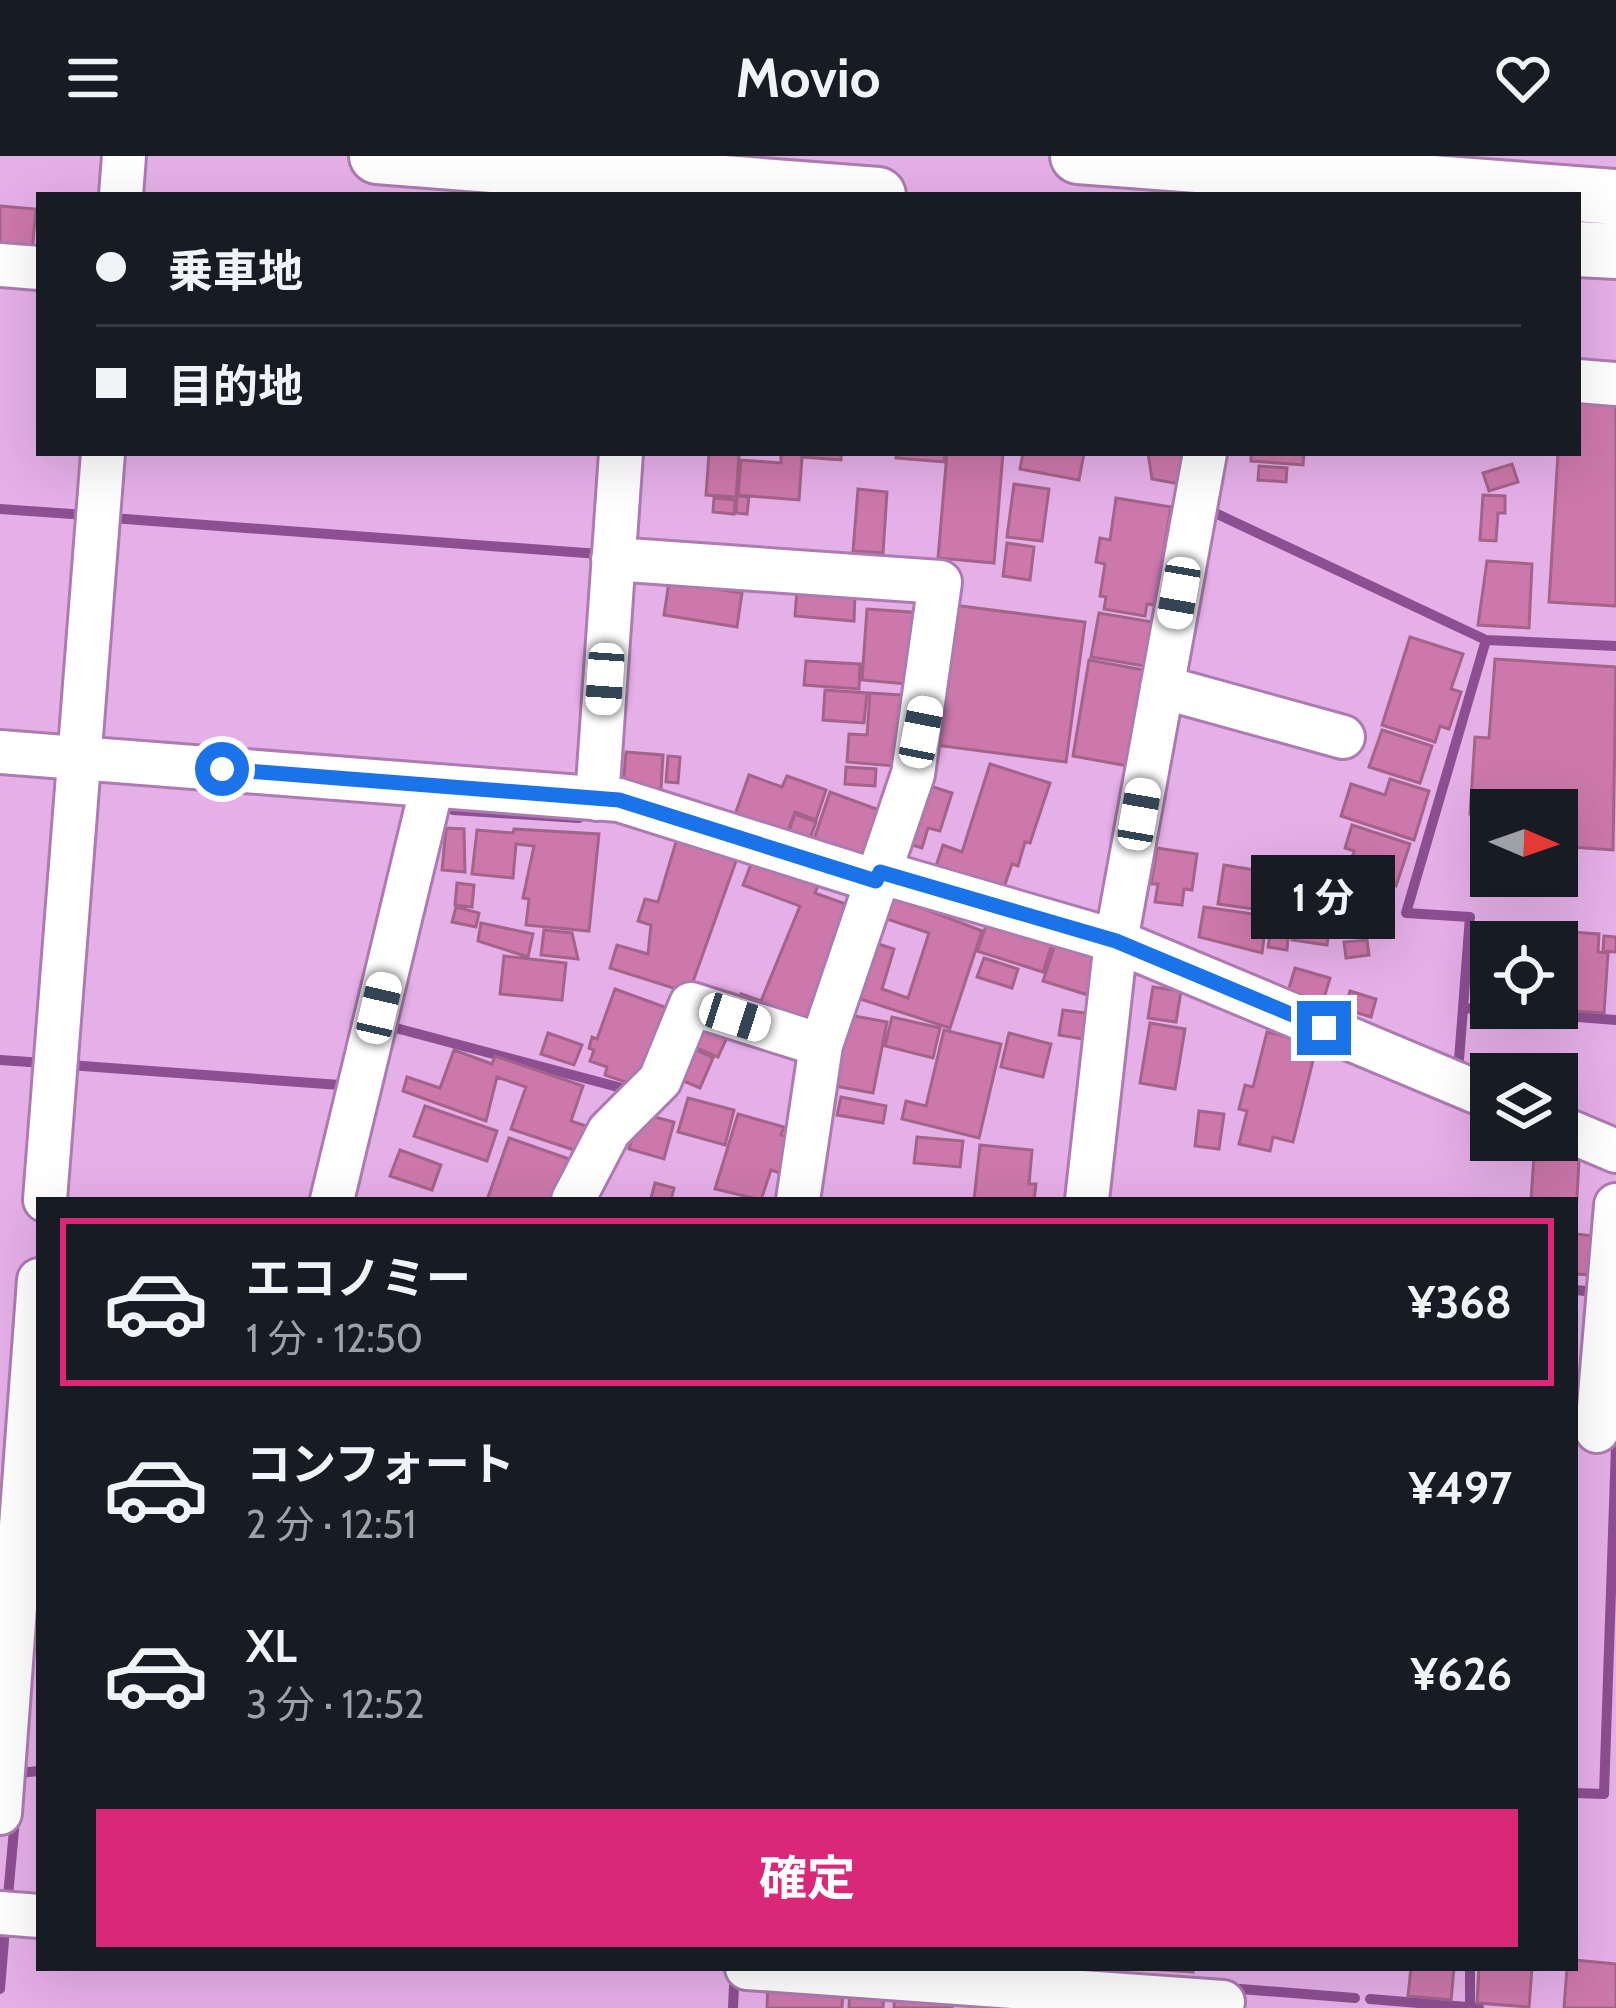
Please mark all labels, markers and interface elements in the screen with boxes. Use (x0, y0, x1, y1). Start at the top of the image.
icon: menu (60, 45, 126, 111)
text: Movio (735, 45, 881, 111)
icon: heart (1490, 45, 1556, 111)
text: 乗車地 (168, 244, 303, 298)
text: 目的地 (168, 359, 303, 413)
car (1155, 554, 1203, 632)
car (585, 642, 625, 716)
car (896, 693, 946, 771)
route start (195, 742, 249, 796)
car (1115, 775, 1163, 853)
north arrow (1470, 789, 1578, 897)
map controls (1470, 789, 1578, 1161)
callout: 1 分 (1252, 854, 1396, 938)
text: 1 分 (1292, 873, 1354, 921)
button: locate (1470, 921, 1578, 1029)
car (353, 969, 405, 1047)
car (695, 989, 775, 1045)
route end (1297, 1001, 1351, 1055)
button: layers (1470, 1053, 1578, 1161)
icon: car (102, 1248, 210, 1356)
text: エコノミー (246, 1251, 471, 1305)
text: ¥368 (1408, 1275, 1512, 1329)
text: 1 分 · 12:50 (246, 1314, 423, 1362)
icon: car (102, 1434, 210, 1542)
text: コンフォート (246, 1437, 515, 1491)
text: ¥497 (1409, 1461, 1512, 1515)
text: 2 分 · 12:51 (246, 1500, 416, 1548)
text: XL (246, 1619, 297, 1673)
icon: car (102, 1620, 210, 1728)
text: ¥626 (1410, 1647, 1512, 1701)
text: 3 分 · 12:52 (246, 1680, 425, 1728)
button: 確定 (96, 1809, 1518, 1947)

